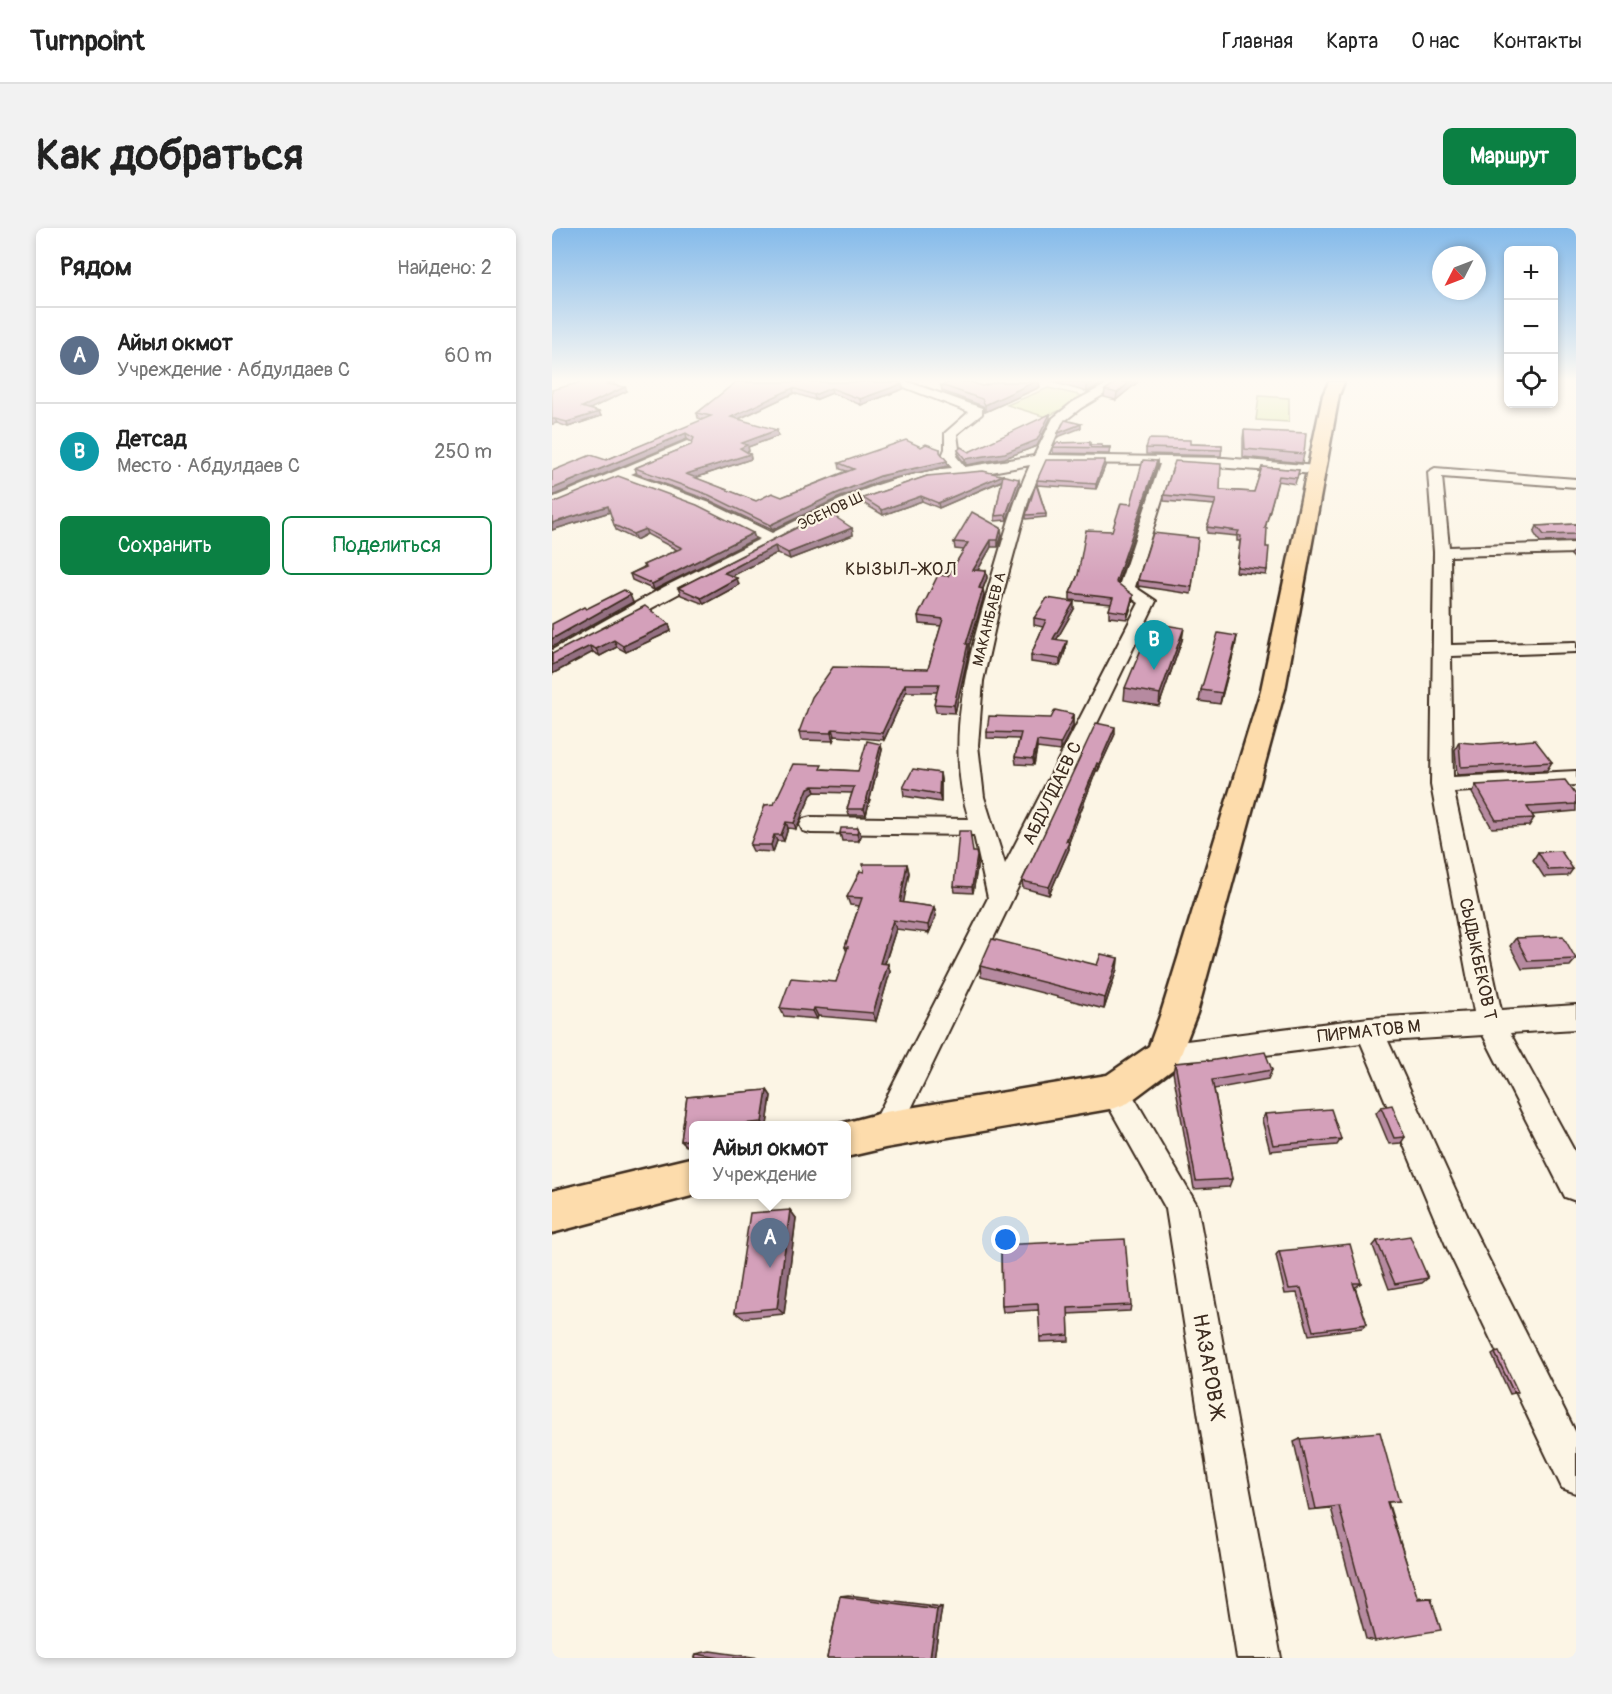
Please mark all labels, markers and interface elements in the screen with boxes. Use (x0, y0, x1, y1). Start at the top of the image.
text: Turnpoint (30, 24, 144, 59)
text: Главная (1222, 28, 1293, 55)
text: Карта (1326, 28, 1378, 55)
text: О нас (1411, 28, 1460, 55)
text: Контакты (1493, 28, 1582, 55)
button: Маршрут (1443, 128, 1576, 185)
text: Как добраться (36, 130, 303, 182)
north arrow (1432, 246, 1486, 300)
map controls (1504, 246, 1558, 408)
button: + (1504, 246, 1558, 300)
text: Рядом (60, 251, 132, 283)
text: Найдено: 2 (397, 255, 492, 280)
button: − (1504, 300, 1558, 354)
text: Айыл окмот (117, 329, 233, 357)
text: A (73, 343, 86, 368)
text: 60 m (445, 343, 492, 368)
button: locate (1504, 354, 1558, 408)
text: Учреждение · Абдулдаев С (117, 357, 350, 382)
text: Детсад (117, 425, 187, 453)
text: B (74, 439, 85, 464)
text: 250 m (434, 439, 492, 464)
text: Место · Абдулдаев С (117, 453, 300, 478)
street label: ЭСЕНОВ Ш (795, 488, 866, 535)
button: Сохранить (60, 516, 270, 575)
button: Поделиться (282, 516, 492, 575)
district label: КЫЗЫЛ-ЖОЛ (845, 558, 957, 581)
street label: МАКАНБАЕВ А (969, 570, 1010, 668)
pin: B (1134, 620, 1174, 670)
street label: АБДУЛДАЕВ С (1018, 738, 1087, 849)
street label: СЫДЫКБЕКОВ Т (1453, 896, 1502, 1022)
street label: ПИРМАТОВ М (1316, 1015, 1422, 1048)
popup (689, 1121, 851, 1199)
text: Айыл окмот (712, 1134, 828, 1162)
text: Учреждение (712, 1162, 817, 1187)
pin: A (750, 1218, 790, 1268)
your location (991, 1225, 1020, 1254)
street label: НАЗАРОВ Ж (1186, 1312, 1231, 1423)

